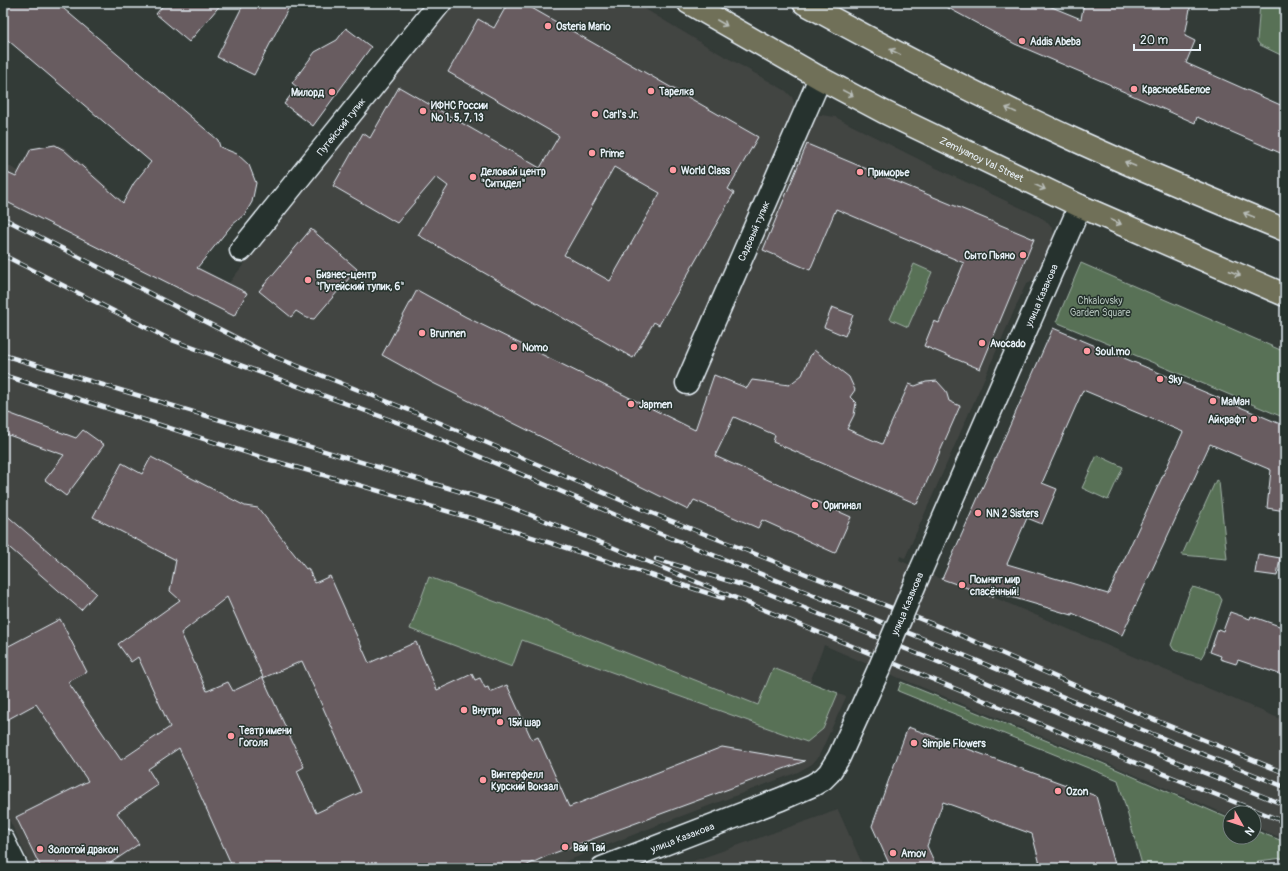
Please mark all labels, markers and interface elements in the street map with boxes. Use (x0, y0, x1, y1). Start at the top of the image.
one-way arrow (716, 19, 728, 27)
marker: Osteria Mario (543, 21, 553, 31)
place label: Osteria Mario (556, 21, 611, 33)
scale bar (1134, 26, 1200, 52)
text: 20 m (1140, 33, 1169, 48)
marker: Addis Abeba (1017, 36, 1027, 46)
place label: Addis Abeba (1030, 36, 1081, 48)
one-way arrow (889, 48, 901, 55)
marker: Красное&Белое (1129, 84, 1139, 94)
place label: Красное&Белое (1142, 84, 1211, 96)
marker: Тарелка (646, 86, 656, 96)
place label: Тарелка (658, 86, 694, 98)
place label: Милорд (291, 87, 325, 99)
marker: Милорд (327, 87, 337, 97)
one-way arrow (842, 90, 854, 97)
street label: Путейский тупик (315, 95, 368, 158)
place label: ИФНС России № 1, 5, 7, 13 (431, 100, 488, 124)
marker: ИФНС России № 1, 5, 7, 13 (418, 106, 428, 116)
one-way arrow (1005, 106, 1017, 113)
marker: Carl's Jr. (590, 109, 600, 119)
place label: Carl's Jr. (603, 109, 638, 121)
street label: Zemlyanoy Val Street (938, 135, 1026, 186)
marker: Prime (587, 148, 597, 158)
place label: Prime (600, 148, 625, 160)
one-way arrow (1124, 159, 1136, 167)
marker: World Class (668, 165, 678, 175)
place label: World Class (681, 165, 731, 177)
place label: Деловой центр "Ситидел" (480, 166, 546, 190)
marker: Приморье (855, 167, 865, 177)
place label: Приморье (868, 167, 910, 179)
marker: Деловой центр "Ситидел" (468, 172, 478, 182)
one-way arrow (1034, 184, 1046, 191)
street label: Садовый тупик (736, 199, 773, 263)
one-way arrow (1244, 211, 1256, 218)
one-way arrow (1110, 218, 1122, 226)
place label: Сыто Пьяно (964, 250, 1016, 262)
marker: Сыто Пьяно (1018, 250, 1028, 260)
street label: улица Казакова (1023, 262, 1061, 330)
place label: Бизнес-центр "Путейский тупик, 6" (316, 269, 404, 293)
one-way arrow (1229, 270, 1241, 278)
marker: Бизнес-центр "Путейский тупик, 6" (303, 275, 313, 285)
park label: Chkalovsky Garden Square (1070, 295, 1130, 319)
marker: Brunnen (417, 328, 427, 338)
place label: Brunnen (430, 328, 466, 340)
marker: Avocado (977, 338, 987, 348)
place label: Avocado (990, 338, 1026, 350)
marker: Nomo (509, 342, 519, 352)
place label: Nomo (522, 342, 549, 354)
marker: Soul.mo (1082, 346, 1092, 356)
place label: Soul.mo (1095, 346, 1131, 358)
marker: Sky (1155, 374, 1165, 384)
place label: Sky (1168, 374, 1183, 386)
marker: МаМан (1208, 396, 1218, 406)
place label: МаМан (1221, 396, 1250, 408)
marker: Japmen (626, 399, 636, 409)
place label: Japmen (639, 399, 673, 411)
place label: Айкрафт (1208, 414, 1247, 426)
marker: Айкрафт (1249, 414, 1259, 424)
marker: Оригинал (810, 500, 820, 510)
place label: Оригинал (823, 500, 861, 512)
marker: NN 2 Sisters (973, 508, 983, 518)
place label: NN 2 Sisters (986, 508, 1039, 520)
street label: улица Казакова (889, 570, 926, 638)
place label: Помнит мир спасённый! (969, 574, 1021, 598)
marker: Помнит мир спасённый! (957, 580, 967, 590)
marker: Внутри (459, 705, 469, 715)
place label: Внутри (472, 705, 502, 717)
marker: 15й шар (495, 717, 505, 727)
place label: 15й шар (508, 717, 541, 729)
place label: Театр имени Гоголя (238, 725, 292, 749)
marker: Театр имени Гоголя (226, 731, 236, 741)
marker: Simple Flowers (909, 738, 919, 748)
place label: Simple Flowers (922, 738, 986, 750)
place label: Винтерфелл Курский Вокзал (491, 769, 558, 793)
marker: Винтерфелл Курский Вокзал (478, 775, 488, 785)
marker: Ozon (1053, 786, 1063, 796)
place label: Ozon (1066, 786, 1089, 798)
north arrow (1222, 805, 1262, 845)
street label: улица Казакова (648, 820, 716, 856)
text: N (1242, 824, 1257, 838)
marker: Вай Тай (560, 842, 570, 852)
place label: Вай Тай (573, 842, 605, 854)
marker: Золотой дракон (35, 844, 45, 854)
place label: Золотой дракон (48, 844, 118, 856)
marker: Amov (888, 848, 898, 858)
place label: Amov (901, 848, 927, 860)

